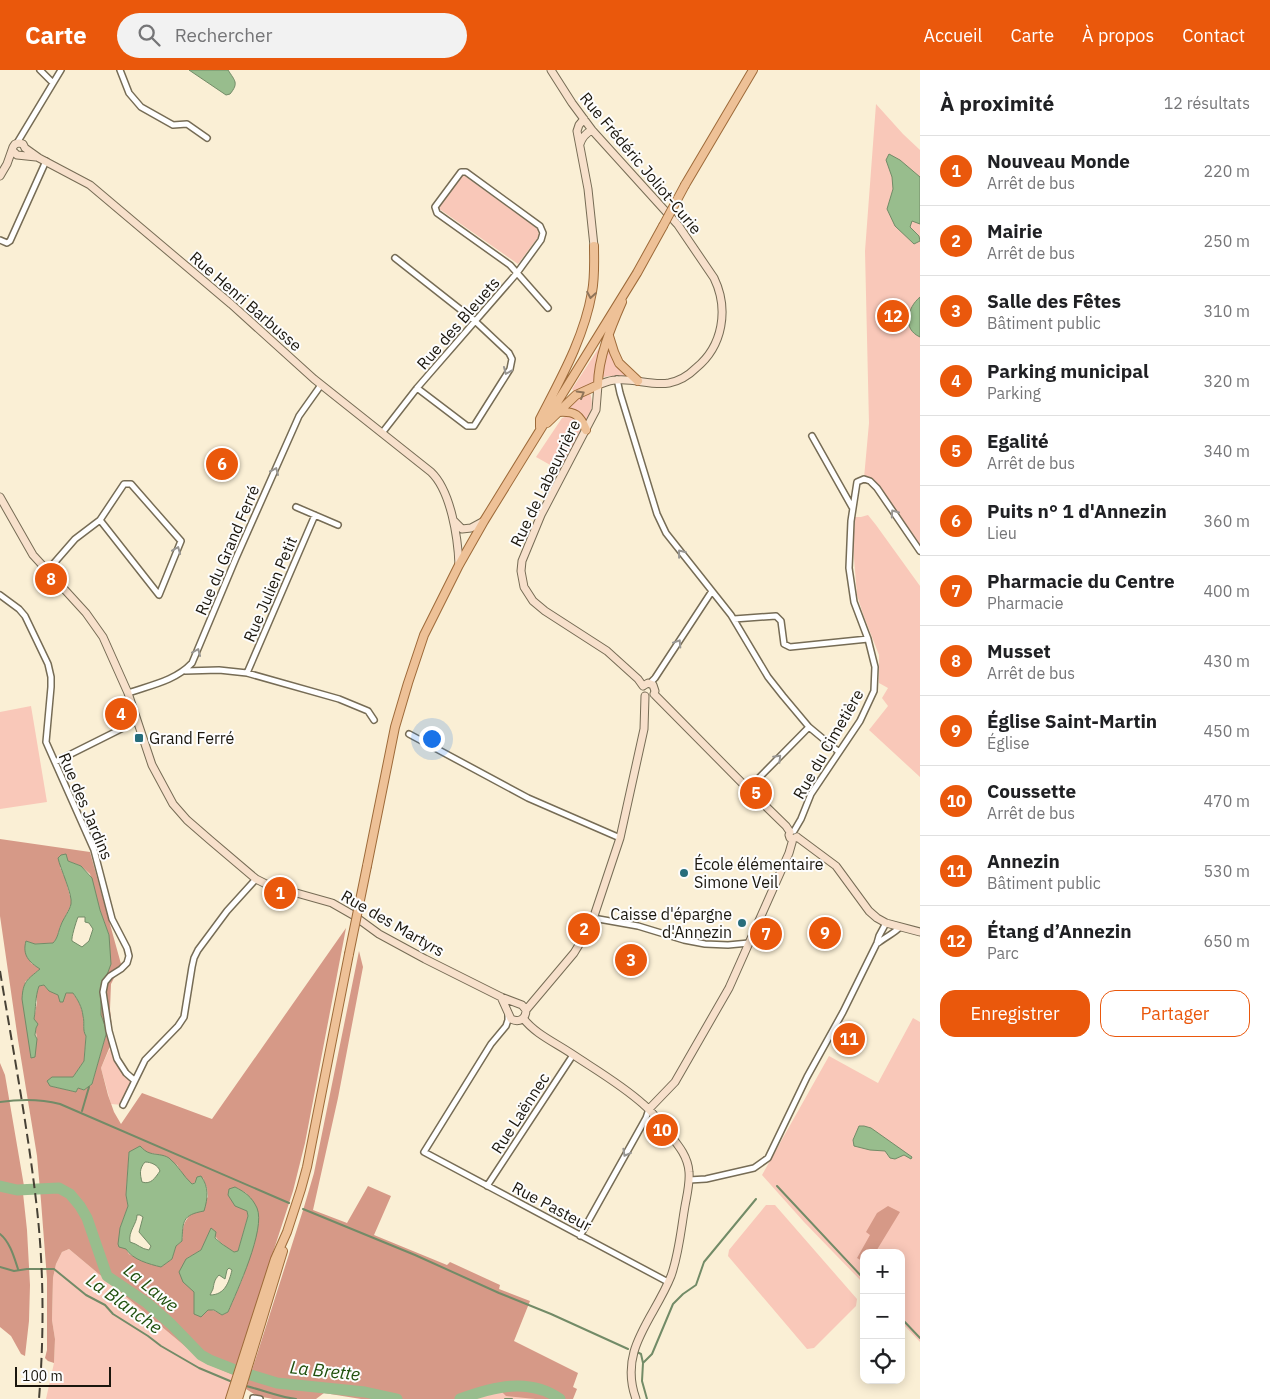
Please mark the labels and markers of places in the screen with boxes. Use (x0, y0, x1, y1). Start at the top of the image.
pin: 12 (877, 297, 909, 335)
pin: 6 (206, 445, 238, 483)
pin: 8 (35, 560, 67, 598)
pin: 4 (105, 695, 137, 733)
place label: Grand Ferré (149, 728, 235, 748)
marker: Grand Ferré (133, 732, 145, 744)
pin: 5 (740, 774, 772, 812)
place label: École élémentaire Simone Veil (694, 853, 824, 892)
marker: École élémentaire Simone Veil (678, 867, 690, 879)
pin: 1 (264, 874, 296, 912)
place label: Caisse d'épargne d'Annezin (610, 904, 732, 942)
pin: 2 (568, 910, 600, 948)
pin: 9 (809, 914, 841, 952)
pin: 7 (750, 915, 782, 953)
marker: Caisse d'épargne d'Annezin (736, 917, 748, 929)
pin: 3 (615, 941, 647, 979)
pin: 11 (833, 1020, 865, 1058)
pin: 10 (646, 1111, 678, 1149)

